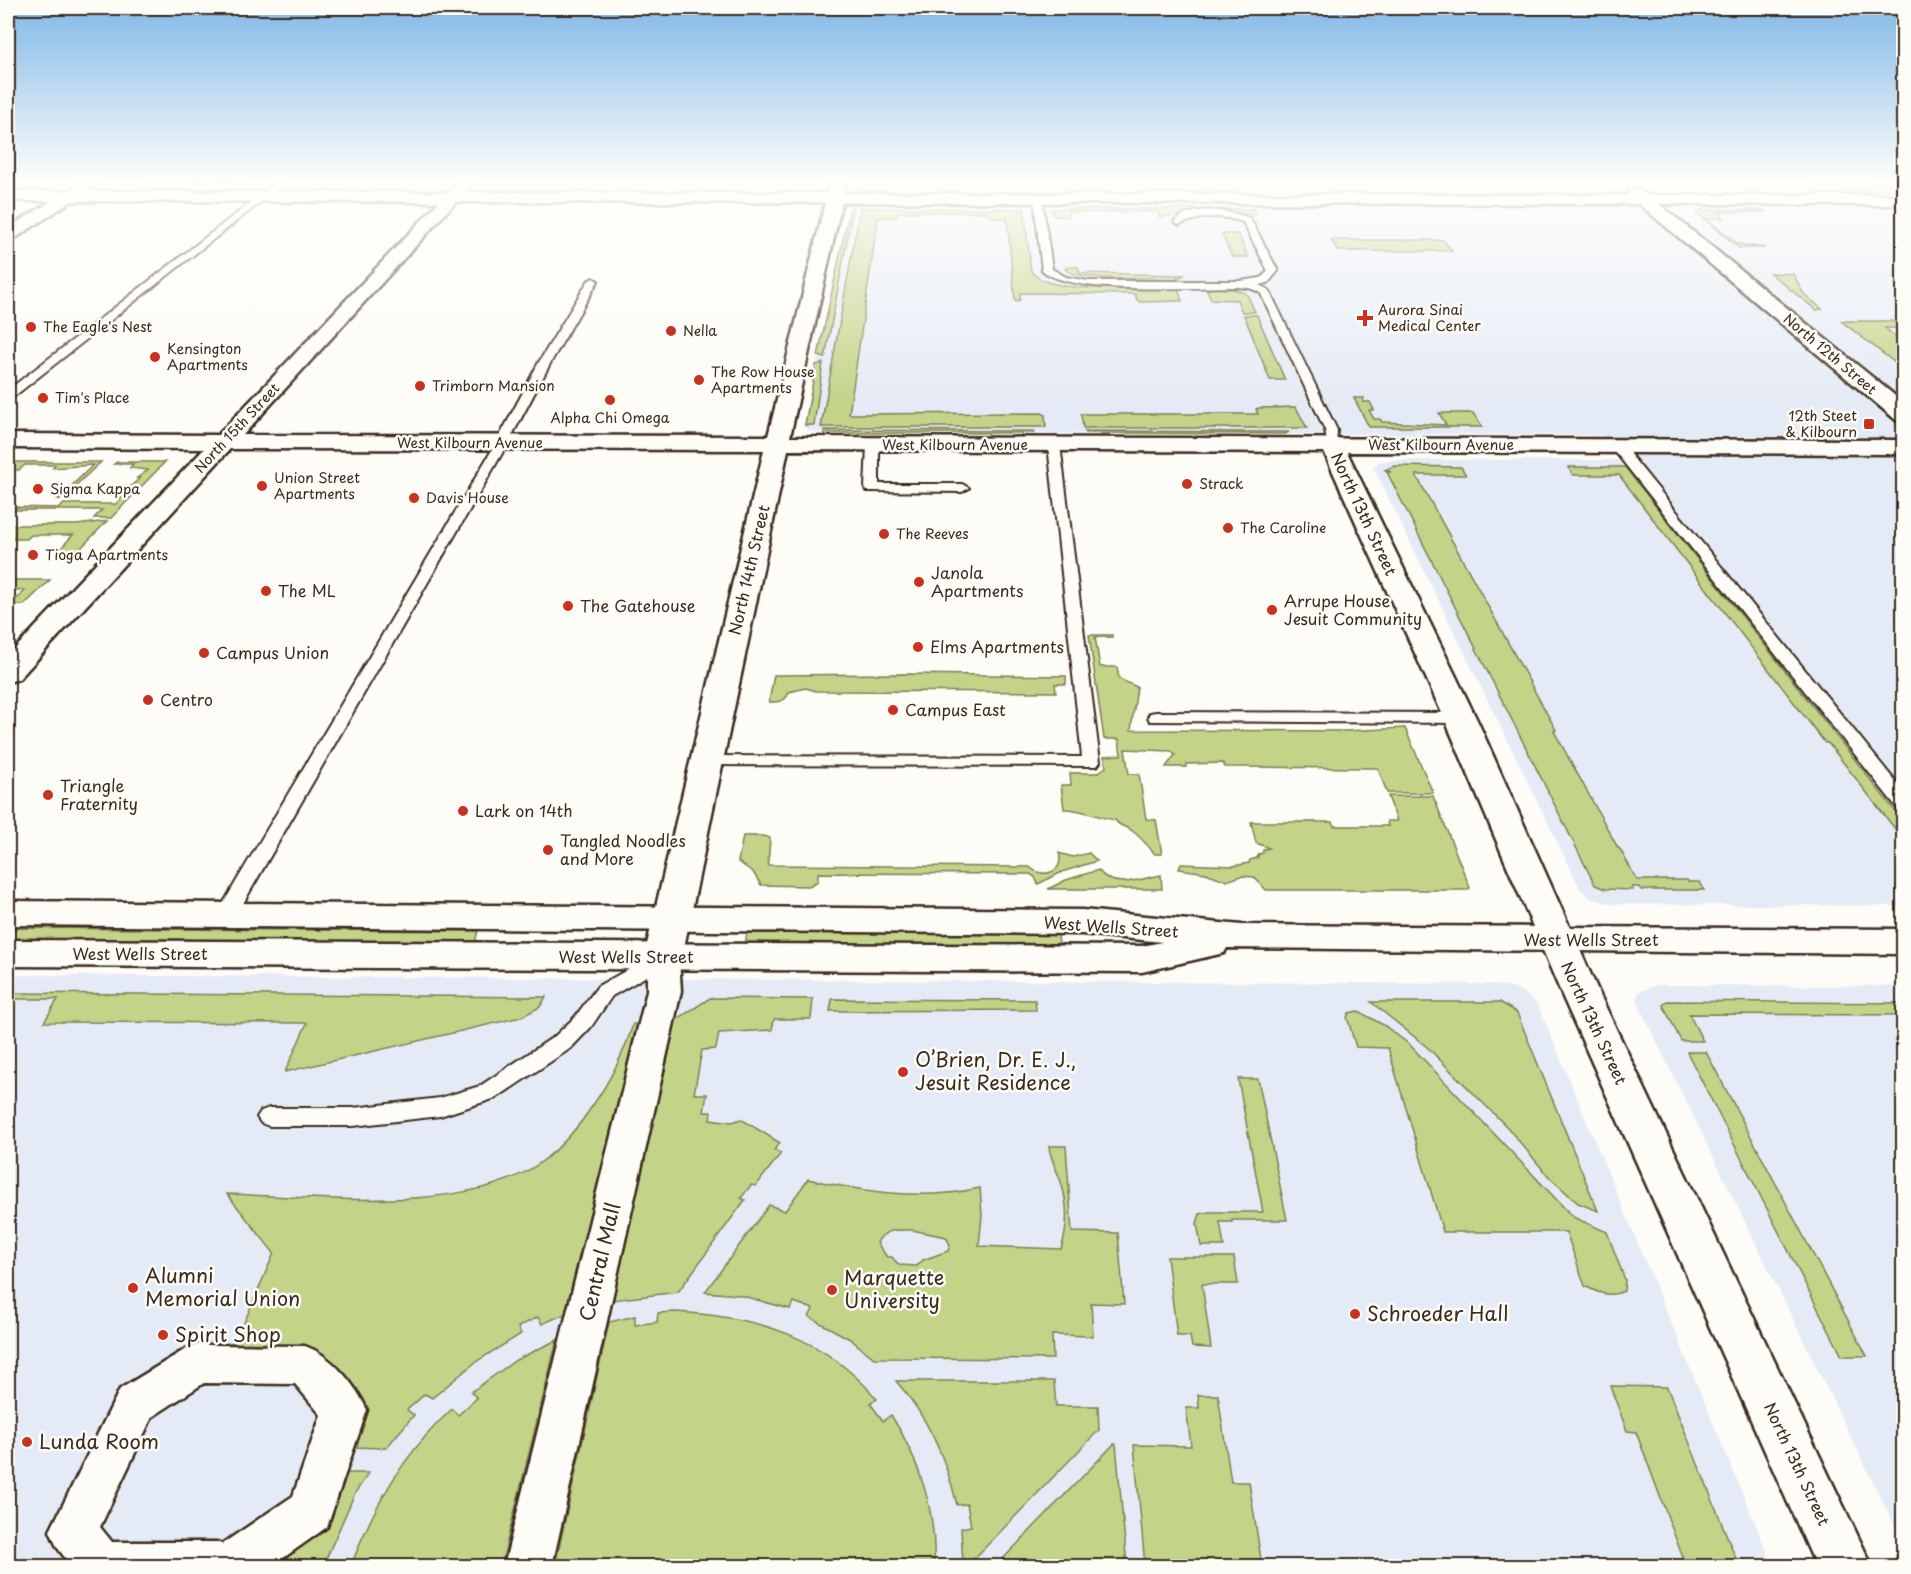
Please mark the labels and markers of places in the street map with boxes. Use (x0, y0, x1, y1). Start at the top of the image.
place label: Aurora Sinai Medical Center (1378, 299, 1481, 336)
marker: Aurora Sinai Medical Center (1356, 309, 1374, 327)
place label: The Eagle's Nest (43, 316, 153, 337)
marker: The Eagle's Nest (24, 320, 38, 334)
place label: Nella (683, 320, 717, 341)
marker: Nella (664, 324, 678, 338)
place label: Kensington Apartments (167, 338, 248, 375)
marker: Kensington Apartments (148, 350, 162, 364)
place label: The Row House Apartments (711, 361, 815, 398)
marker: The Row House Apartments (692, 373, 706, 387)
place label: Trimborn Mansion (432, 375, 555, 396)
marker: Trimborn Mansion (413, 379, 427, 393)
place label: Tim's Place (55, 387, 130, 408)
marker: Tim's Place (36, 391, 50, 405)
marker: Alpha Chi Omega (603, 393, 617, 407)
place label: 12th Steet & Kilbourn (1785, 405, 1857, 442)
place label: Alpha Chi Omega (551, 407, 670, 428)
marker: 12th Steet & Kilbourn (1862, 417, 1876, 431)
place label: Union Street Apartments (274, 467, 360, 504)
place label: Strack (1199, 473, 1244, 494)
marker: Strack (1180, 477, 1194, 491)
place label: Sigma Kappa (50, 478, 140, 499)
marker: Union Street Apartments (255, 479, 269, 493)
marker: Sigma Kappa (31, 482, 45, 496)
place label: Davis House (426, 487, 509, 508)
marker: Davis House (407, 491, 421, 505)
place label: The Caroline (1240, 517, 1326, 538)
marker: The Caroline (1221, 521, 1235, 535)
place label: The Reeves (896, 523, 969, 544)
marker: The Reeves (877, 527, 891, 541)
place label: Tioga Apartments (45, 544, 168, 565)
marker: Tioga Apartments (26, 548, 40, 562)
place label: Janola Apartments (931, 560, 1023, 602)
marker: Janola Apartments (912, 575, 926, 589)
place label: The ML (278, 578, 336, 602)
marker: The ML (259, 584, 273, 598)
place label: Arrupe House Jesuit Community (1284, 588, 1422, 630)
place label: The Gatehouse (580, 593, 696, 617)
marker: The Gatehouse (561, 599, 575, 613)
marker: Arrupe House Jesuit Community (1265, 603, 1279, 617)
place label: Elms Apartments (930, 634, 1064, 658)
place label: Campus Union (216, 640, 329, 664)
marker: Elms Apartments (911, 640, 925, 654)
marker: Campus Union (197, 646, 211, 660)
place label: Centro (160, 687, 213, 711)
marker: Centro (141, 693, 155, 707)
place label: Campus East (905, 697, 1006, 721)
marker: Campus East (886, 703, 900, 717)
place label: Triangle Fraternity (60, 773, 138, 815)
marker: Triangle Fraternity (41, 788, 55, 802)
place label: Lark on 14th (475, 798, 572, 822)
marker: Lark on 14th (456, 804, 470, 818)
place label: Tangled Noodles and More (560, 828, 686, 870)
marker: Tangled Noodles and More (541, 843, 555, 857)
place label: O’Brien, Dr. E. J., Jesuit Residence (915, 1044, 1076, 1097)
marker: O’Brien, Dr. E. J., Jesuit Residence (896, 1065, 910, 1079)
place label: Alumni Memorial Union (145, 1260, 300, 1313)
place label: Marquette University (844, 1262, 944, 1315)
marker: Alumni Memorial Union (126, 1281, 140, 1295)
marker: Marquette University (825, 1283, 839, 1297)
place label: Schroeder Hall (1367, 1298, 1508, 1328)
marker: Schroeder Hall (1348, 1307, 1362, 1321)
place label: Spirit Shop (175, 1319, 281, 1349)
marker: Spirit Shop (156, 1328, 170, 1342)
place label: Lunda Room (39, 1426, 159, 1456)
marker: Lunda Room (20, 1435, 34, 1449)

